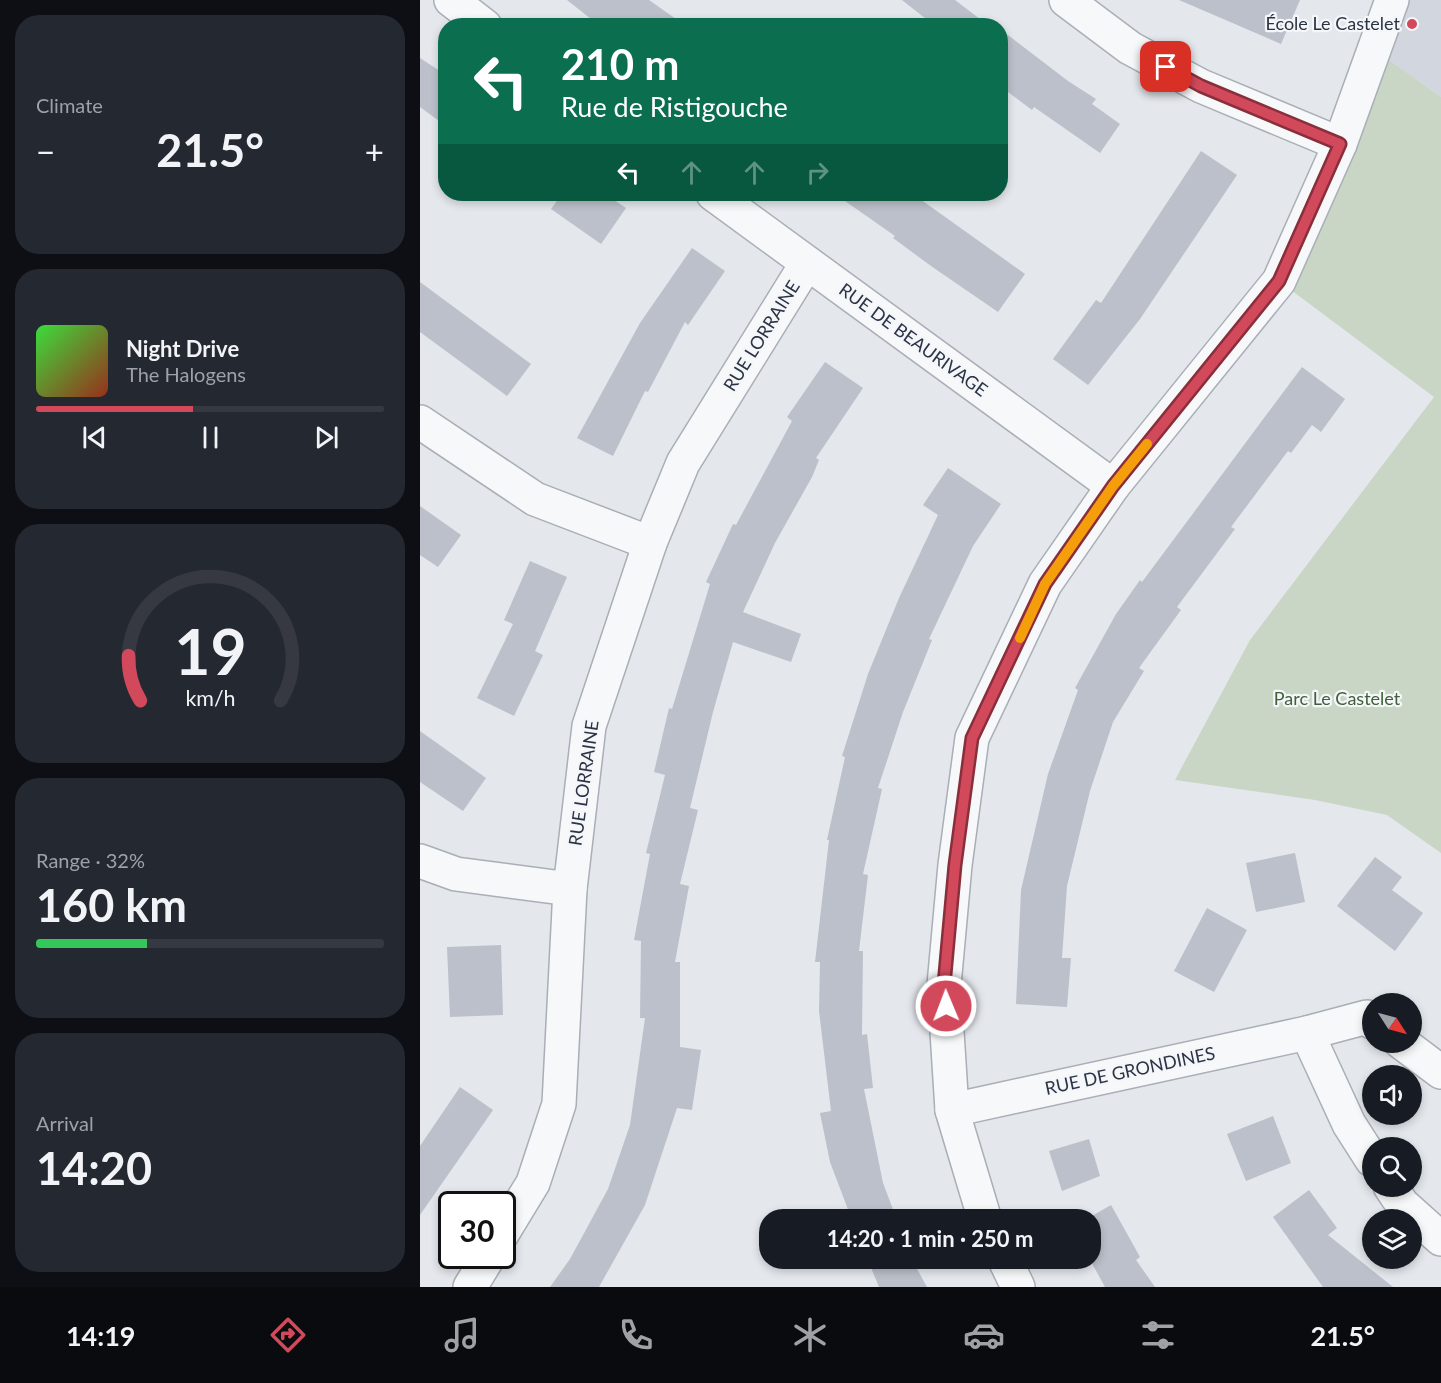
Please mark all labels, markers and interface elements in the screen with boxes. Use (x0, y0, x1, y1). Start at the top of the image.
place label: École Le Castelet (1266, 12, 1401, 34)
marker: École Le Castelet (1405, 17, 1419, 31)
text: 210 m (561, 39, 679, 89)
pin (1140, 41, 1191, 92)
icon: left (462, 42, 540, 120)
icon: arrive (1149, 50, 1182, 83)
text: Rue de Ristigouche (561, 90, 788, 123)
text: Climate (36, 93, 103, 117)
text: 21.5° (156, 123, 264, 177)
text: − (36, 131, 55, 171)
text: + (365, 131, 384, 171)
icon: left (612, 156, 645, 189)
icon: ahead (675, 156, 708, 189)
icon: ahead (738, 156, 771, 189)
icon: right (801, 156, 834, 189)
street label: RUE LORRAINE (718, 276, 804, 395)
street label: RUE DE BEAURIVAGE (835, 278, 992, 400)
text: Night Drive (126, 335, 239, 362)
text: The Halogens (126, 362, 246, 386)
icon: previous (78, 421, 111, 454)
icon: pause (194, 421, 227, 454)
icon: next (310, 421, 343, 454)
text: 19 (174, 613, 246, 688)
text: km/h (185, 685, 235, 711)
park label: Parc Le Castelet (1274, 687, 1401, 709)
street label: RUE LORRAINE (563, 719, 603, 847)
text: Range · 32% (36, 848, 145, 872)
text: 160 km (36, 878, 187, 932)
position arrow (914, 974, 978, 1038)
north arrow (1362, 993, 1422, 1053)
map controls (1362, 993, 1422, 1269)
street label: RUE DE GRONDINES (1043, 1041, 1217, 1099)
button: sound (1362, 1065, 1422, 1125)
text: Arrival (36, 1111, 94, 1135)
button: search (1362, 1137, 1422, 1197)
text: 14:20 (36, 1141, 152, 1195)
speed limit sign: 30 (438, 1191, 516, 1269)
button: layers (1362, 1209, 1422, 1269)
text: 14:20 · 1 min · 250 m (827, 1225, 1033, 1252)
icon: directions (267, 1314, 309, 1356)
icon: music (441, 1314, 483, 1356)
icon: phone (615, 1314, 657, 1356)
icon: climate (789, 1314, 831, 1356)
icon: car (963, 1314, 1005, 1356)
icon: filters (1137, 1314, 1179, 1356)
text: 14:19 (66, 1319, 136, 1352)
text: 21.5° (1310, 1319, 1375, 1352)

